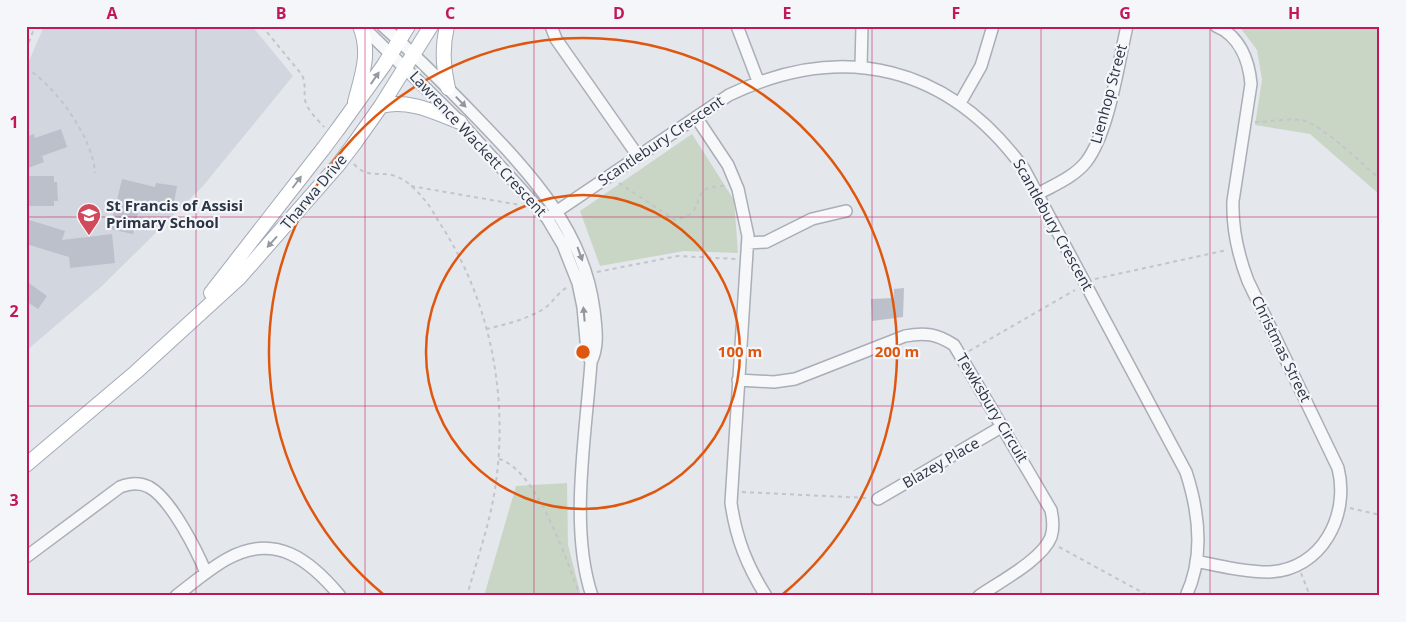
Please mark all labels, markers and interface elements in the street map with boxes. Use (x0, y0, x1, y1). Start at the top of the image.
text: A (106, 2, 118, 24)
text: B (276, 2, 286, 24)
text: C (445, 2, 455, 24)
text: D (613, 2, 625, 24)
text: E (783, 2, 792, 24)
text: F (952, 2, 960, 24)
text: G (1119, 2, 1131, 24)
text: H (1288, 2, 1300, 24)
street label: Lienhop Street (1085, 42, 1131, 146)
street label: Lawrence Wackett Crescent (406, 66, 552, 221)
one-way arrow (370, 71, 380, 85)
street label: Scantlebury Crescent (594, 91, 727, 190)
one-way arrow (455, 95, 467, 107)
text: 1 (9, 111, 19, 133)
street label: Tharwa Drive (276, 149, 351, 233)
street label: Scantlebury Crescent (1009, 155, 1098, 294)
one-way arrow (292, 176, 303, 189)
place label: St Francis of Assisi Primary School (106, 195, 243, 232)
school or university icon: St Francis of Assisi Primary School (76, 202, 102, 236)
one-way arrow (266, 235, 278, 247)
one-way arrow (576, 247, 584, 262)
street label: Christmas Street (1247, 292, 1316, 405)
text: 2 (9, 300, 19, 322)
one-way arrow (579, 306, 587, 322)
text: 100 m (718, 341, 762, 361)
text: 200 m (875, 341, 919, 361)
centre of rings (574, 343, 592, 361)
street label: Tewksbury Circuit (952, 349, 1033, 466)
street label: Blazey Place (899, 432, 982, 492)
text: 3 (9, 489, 19, 511)

